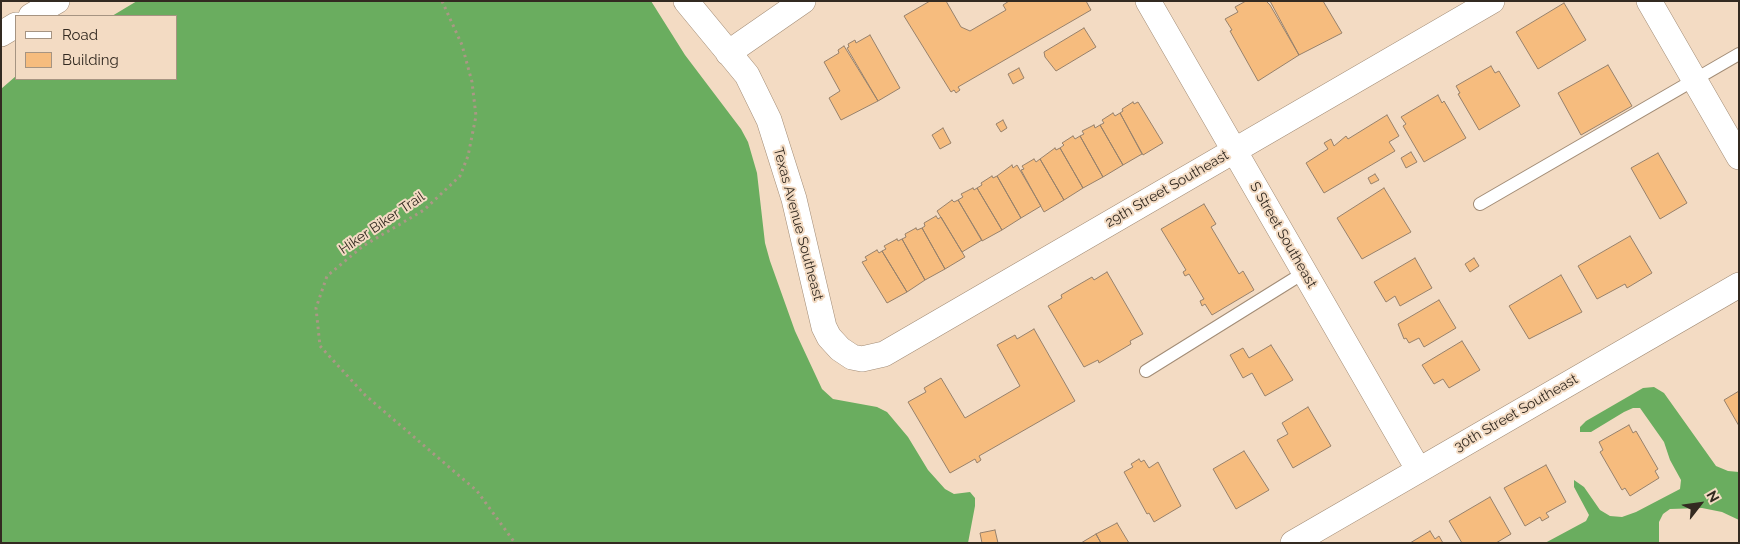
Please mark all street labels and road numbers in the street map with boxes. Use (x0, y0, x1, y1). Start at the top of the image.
street label: Texas Avenue Southeast (769, 146, 827, 302)
street label: 29th Street Southeast (1102, 147, 1232, 231)
street label: S Street Southeast (1246, 179, 1320, 291)
street label: Hiker Biker Trail (336, 188, 428, 258)
street label: 30th Street Southeast (1451, 371, 1581, 455)

